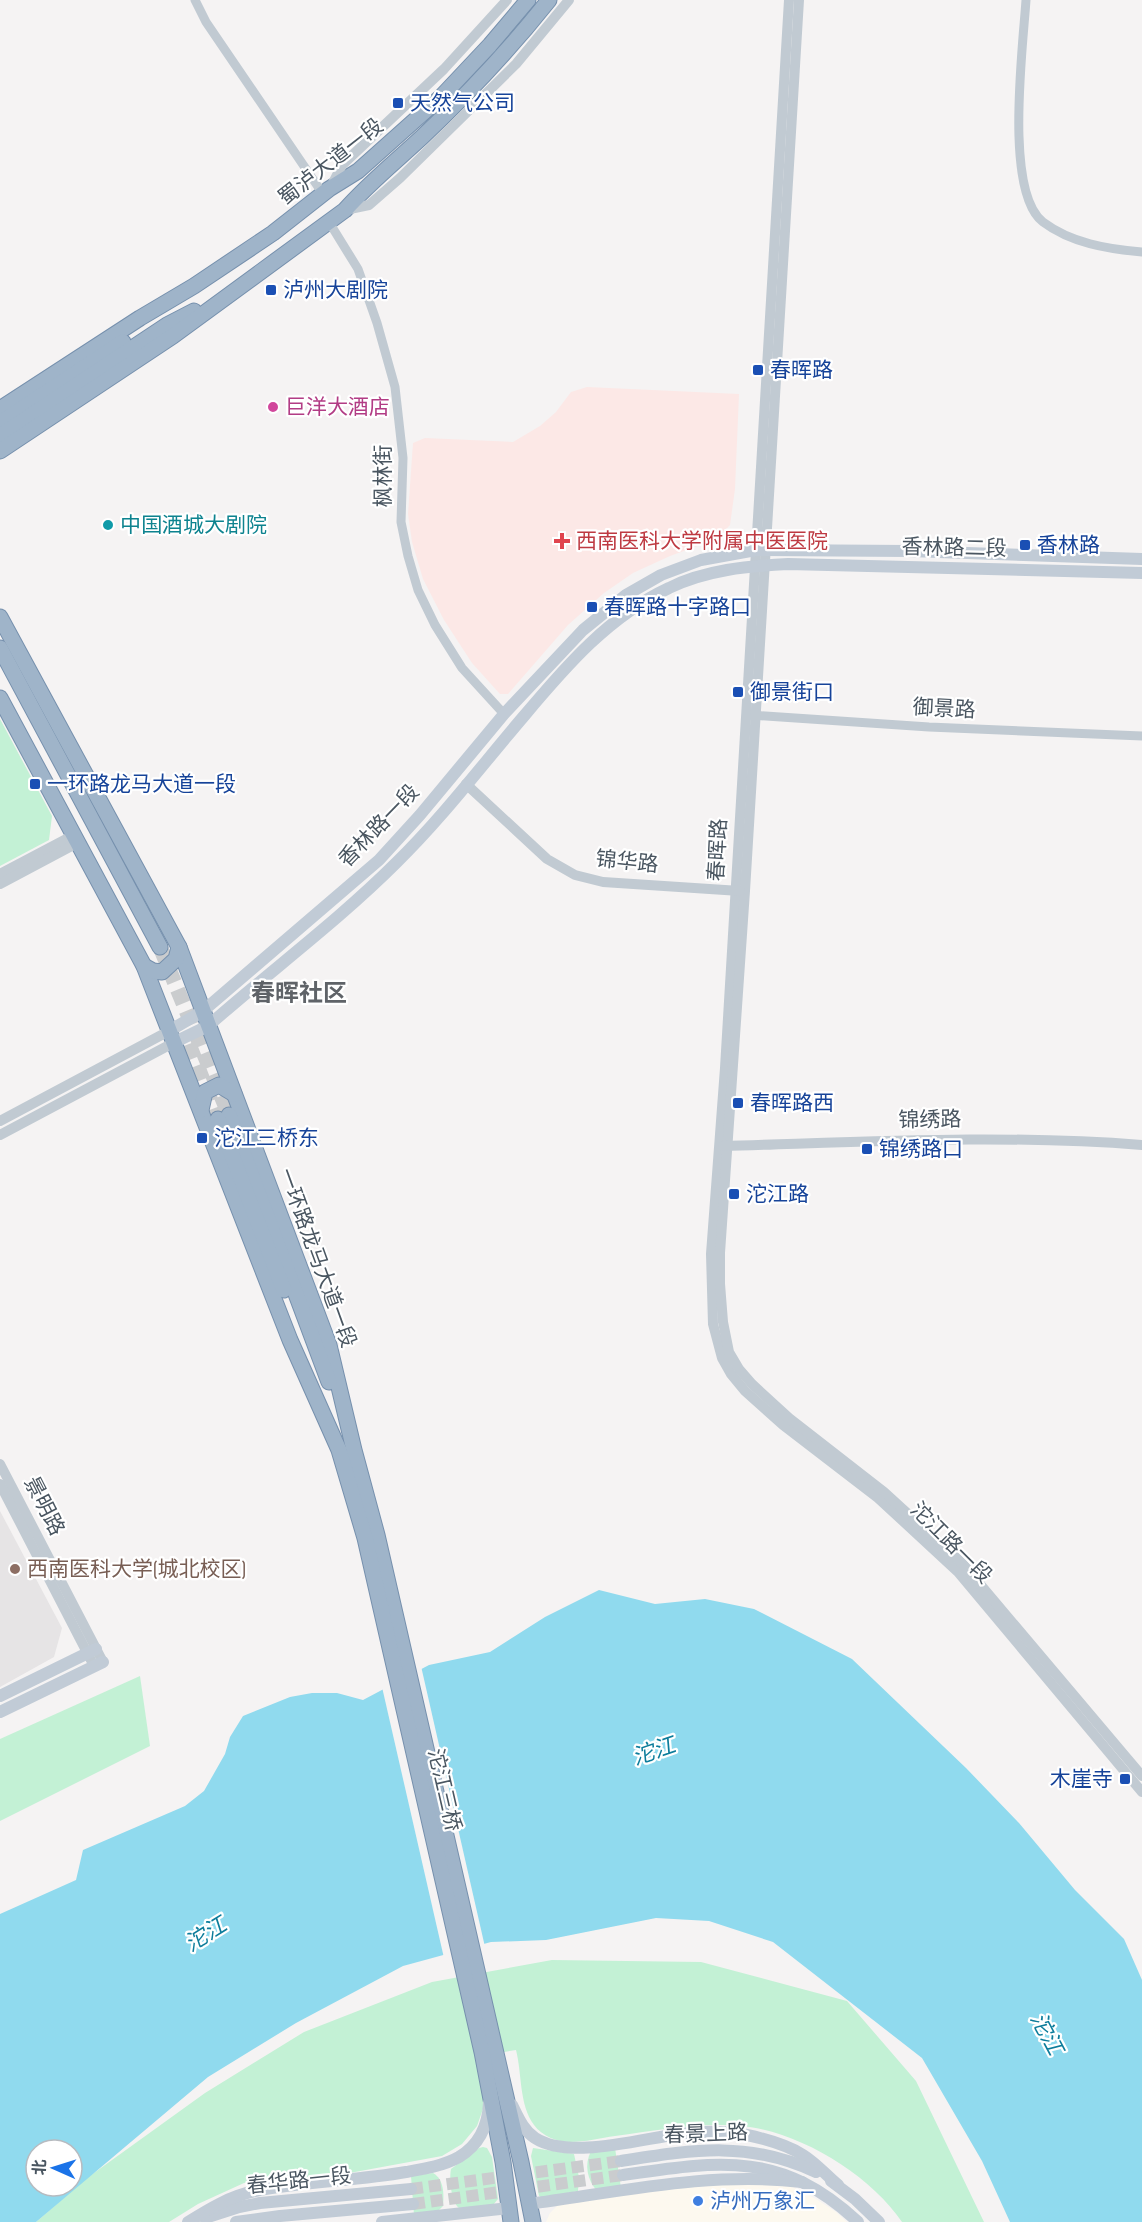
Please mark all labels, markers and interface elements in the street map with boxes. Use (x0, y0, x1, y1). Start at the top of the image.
place label: 天然气公司 (410, 91, 515, 116)
marker: 天然气公司 (391, 96, 405, 110)
street label: 蜀泸大道一段 (274, 113, 388, 211)
place label: 泸州大剧院 (283, 278, 388, 303)
marker: 泸州大剧院 (264, 283, 278, 297)
place label: 春晖路 (770, 358, 833, 383)
marker: 春晖路 (751, 363, 765, 377)
place label: 巨洋大酒店 (285, 395, 390, 420)
marker: 巨洋大酒店 (266, 400, 280, 414)
street label: 枫林街 (371, 445, 396, 508)
place label: 中国酒城大剧院 (120, 513, 267, 538)
marker: 中国酒城大剧院 (101, 518, 115, 532)
place label: 西南医科大学附属中医医院 (576, 529, 828, 554)
marker: 西南医科大学附属中医医院 (553, 532, 571, 550)
place label: 香林路 (1037, 533, 1100, 558)
street label: 香林路二段 (901, 535, 1007, 561)
marker: 香林路 (1018, 538, 1032, 552)
place label: 春晖路十字路口 (604, 595, 751, 620)
marker: 春晖路十字路口 (585, 600, 599, 614)
place label: 御景街口 (750, 680, 834, 705)
marker: 御景街口 (731, 685, 745, 699)
street label: 御景路 (912, 695, 976, 723)
place label: 一环路龙马大道一段 (47, 772, 236, 797)
marker: 一环路龙马大道一段 (28, 777, 42, 791)
street label: 香林路一段 (334, 780, 424, 872)
street label: 春晖路 (704, 818, 732, 882)
street label: 锦华路 (594, 846, 660, 878)
district label: 春晖社区 (251, 979, 347, 1008)
place label: 春晖路西 (750, 1091, 834, 1116)
marker: 春晖路西 (731, 1096, 745, 1110)
street label: 锦绣路 (898, 1107, 962, 1133)
place label: 沱江三桥东 (214, 1126, 319, 1151)
marker: 沱江三桥东 (195, 1131, 209, 1145)
place label: 锦绣路口 (879, 1137, 963, 1162)
marker: 锦绣路口 (860, 1142, 874, 1156)
street label: 一环路龙马大道一段 (273, 1165, 361, 1351)
place label: 沱江路 (746, 1182, 809, 1207)
marker: 沱江路 (727, 1187, 741, 1201)
street label: 景明路 (19, 1472, 69, 1540)
street label: 沱江路一段 (905, 1497, 997, 1589)
place label: 西南医科大学(城北校区) (27, 1557, 246, 1582)
marker: 西南医科大学(城北校区) (8, 1562, 22, 1576)
water label: 沱江 (629, 1731, 681, 1772)
street label: 沱江三桥 (422, 1746, 466, 1834)
place label: 木崖寺 (1050, 1767, 1113, 1792)
marker: 木崖寺 (1118, 1772, 1132, 1786)
water label: 沱江 (180, 1911, 234, 1958)
water label: 沱江 (1024, 2008, 1069, 2062)
street label: 春景上路 (664, 2120, 748, 2148)
north arrow (24, 2138, 84, 2198)
text: 北 (31, 2159, 50, 2176)
street label: 春华路一段 (245, 2163, 353, 2199)
place label: 泸州万象汇 (710, 2189, 815, 2214)
marker: 泸州万象汇 (691, 2194, 705, 2208)

